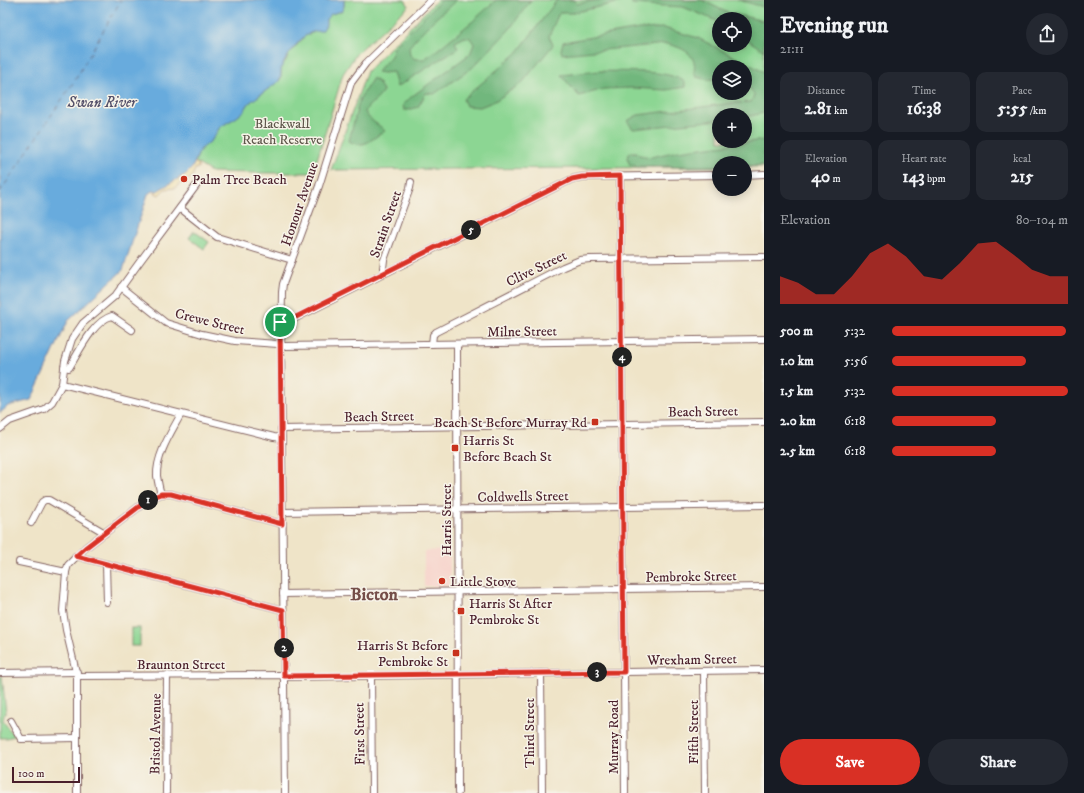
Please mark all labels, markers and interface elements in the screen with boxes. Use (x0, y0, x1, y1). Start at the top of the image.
map controls (712, 12, 752, 196)
button: locate (712, 12, 752, 52)
text: Evening run (780, 12, 888, 39)
button: share (1026, 13, 1068, 55)
text: 21:11 (780, 41, 804, 57)
button: layers (712, 60, 752, 100)
text: Distance (807, 84, 845, 98)
text: Time (912, 84, 936, 98)
text: Pace (1012, 84, 1032, 98)
water label: Swan River (67, 93, 138, 112)
text: 2.81 (804, 98, 832, 120)
text: 16:38 (907, 98, 941, 120)
text: 5:55 (998, 98, 1027, 120)
text: km (832, 104, 848, 118)
text: /km (1027, 104, 1046, 118)
button: + (712, 108, 752, 148)
park label: Blackwall Reach Reserve (242, 115, 322, 149)
text: Elevation (805, 152, 847, 166)
text: Heart rate (901, 152, 947, 166)
text: kcal (1013, 152, 1031, 166)
button: − (712, 156, 752, 196)
street label: Honour Avenue (277, 160, 323, 249)
text: 40 (811, 166, 830, 188)
text: 143 (902, 166, 925, 188)
text: 215 (1011, 166, 1033, 188)
place label: Palm Tree Beach (192, 171, 287, 189)
text: m (830, 172, 841, 186)
text: bpm (925, 172, 946, 186)
marker: Palm Tree Beach (179, 174, 189, 184)
street label: Strain Street (366, 188, 406, 260)
text: Elevation (780, 212, 830, 228)
text: 80–104 m (1016, 212, 1068, 228)
pin: 5 (461, 220, 481, 240)
text: 5 (468, 223, 474, 237)
street label: Clive Street (503, 246, 570, 291)
street label: Crewe Street (173, 305, 247, 339)
pin (263, 305, 297, 339)
icon: arrive (269, 311, 291, 333)
street label: Milne Street (487, 322, 558, 342)
text: 500 m (780, 323, 813, 339)
text: 5:32 (844, 323, 865, 339)
pin: 4 (612, 347, 632, 367)
text: 4 (619, 350, 625, 364)
text: 1.0 km (780, 353, 814, 369)
text: 5:56 (844, 353, 867, 369)
text: 1.5 km (780, 383, 813, 399)
text: 5:32 (844, 383, 865, 399)
street label: Beach Street (668, 402, 739, 422)
street label: Beach Street (344, 407, 415, 427)
text: 2.0 km (780, 413, 816, 429)
text: 6:18 (844, 413, 865, 429)
place label: Beach St Before Murray Rd (434, 414, 587, 432)
marker: Beach St Before Murray Rd (590, 417, 600, 427)
place label: Harris St Before Beach St (463, 432, 552, 466)
marker: Harris St Before Beach St (450, 443, 460, 453)
text: 2.5 km (780, 443, 815, 459)
text: 6:18 (844, 443, 865, 459)
street label: Harris Street (438, 483, 456, 556)
street label: Coldwells Street (477, 487, 569, 507)
pin: 1 (138, 490, 158, 510)
text: 1 (146, 493, 150, 507)
street label: Pembroke Street (645, 567, 737, 587)
place label: Little Stove (450, 573, 516, 591)
marker: Little Stove (437, 576, 447, 586)
district label: Bicton (350, 584, 398, 606)
place label: Harris St After Pembroke St (469, 595, 553, 629)
marker: Harris St After Pembroke St (456, 606, 466, 616)
place label: Harris St Before Pembroke St (357, 637, 449, 671)
pin: 2 (274, 638, 294, 658)
text: 2 (281, 641, 287, 655)
marker: Harris St Before Pembroke St (451, 648, 461, 658)
street label: Wrexham Street (646, 650, 738, 670)
street label: Braunton Street (137, 656, 226, 674)
pin: 3 (587, 662, 607, 682)
text: 3 (595, 665, 599, 679)
street label: Bristol Avenue (146, 693, 166, 775)
street label: Third Street (521, 698, 539, 768)
street label: Fifth Street (685, 699, 703, 764)
street label: Murray Road (605, 700, 623, 774)
street label: First Street (350, 702, 370, 765)
button: Save (780, 739, 920, 785)
button: Share (928, 739, 1068, 785)
scale bar (12, 765, 80, 784)
text: 100 m (18, 767, 44, 781)

